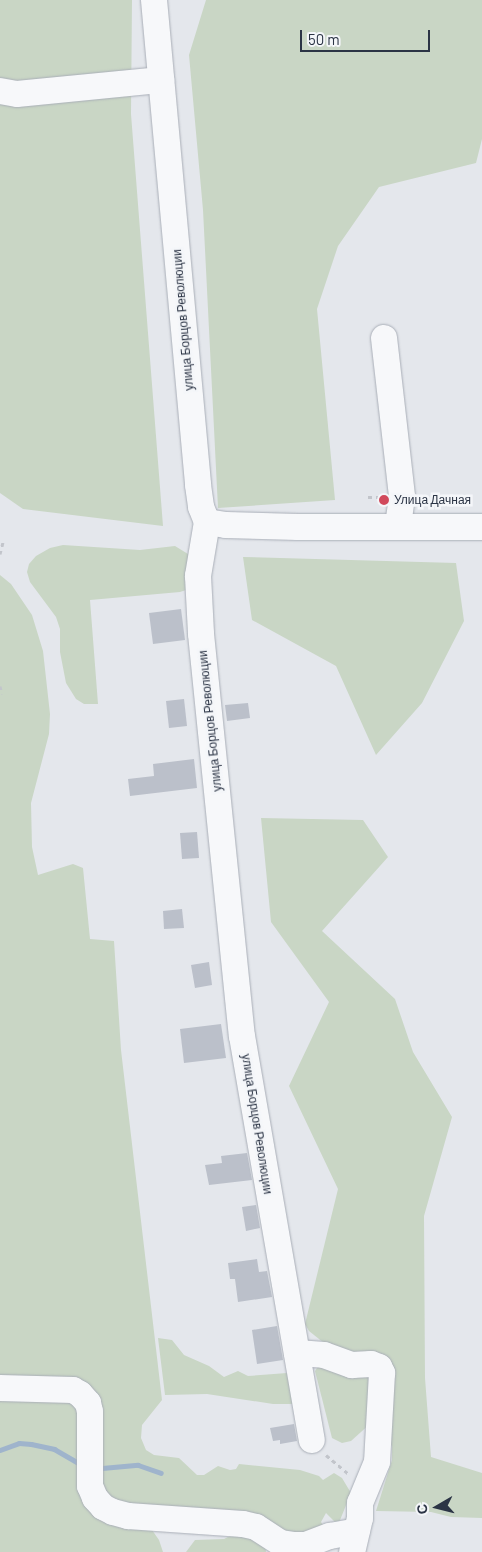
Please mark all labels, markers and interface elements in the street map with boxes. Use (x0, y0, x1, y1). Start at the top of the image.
scale bar (302, 20, 432, 52)
text: 50 m (308, 30, 340, 48)
street label: улица Борцов Революции (170, 249, 196, 391)
place label: Улица Дачная (394, 493, 471, 507)
marker: Улица Дачная (378, 494, 390, 506)
street label: улица Борцов Революции (195, 650, 225, 792)
street label: улица Борцов Революции (239, 1053, 275, 1195)
north arrow (412, 1482, 462, 1532)
text: С (413, 1503, 431, 1515)

